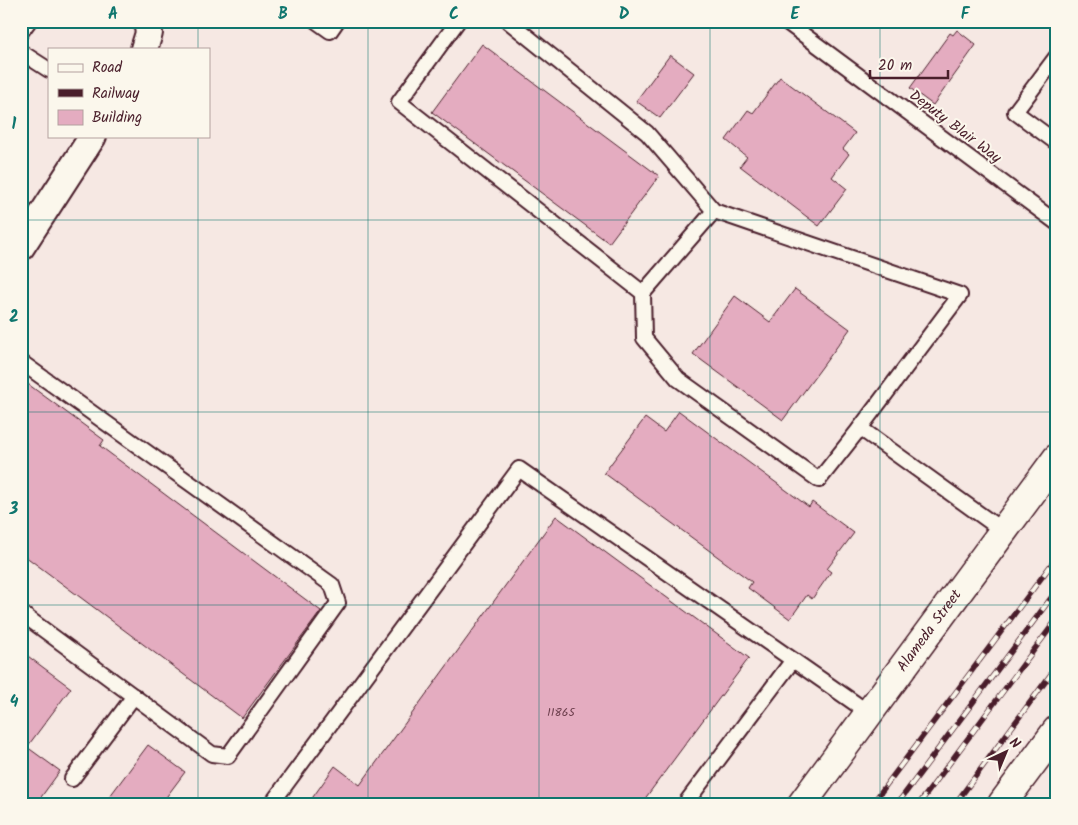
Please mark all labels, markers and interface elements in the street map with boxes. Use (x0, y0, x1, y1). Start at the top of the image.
text: A (108, 2, 118, 27)
text: B (278, 2, 288, 27)
text: C (449, 2, 459, 27)
text: D (619, 2, 630, 27)
text: E (791, 2, 801, 27)
text: F (961, 2, 971, 27)
legend (48, 48, 210, 138)
scale bar (870, 48, 948, 80)
text: 20 m (878, 54, 912, 78)
text: Road (92, 56, 123, 80)
text: Railway (92, 82, 140, 106)
street label: Deputy Blair Way (904, 84, 1007, 170)
text: Building (92, 106, 142, 130)
text: 1 (12, 112, 17, 137)
text: 2 (9, 305, 19, 330)
text: 3 (9, 497, 19, 522)
street label: Alameda Street (891, 585, 968, 677)
text: 4 (10, 690, 19, 715)
house number: 11865 (547, 703, 576, 722)
north arrow (980, 728, 1030, 778)
text: N (1004, 732, 1025, 754)

